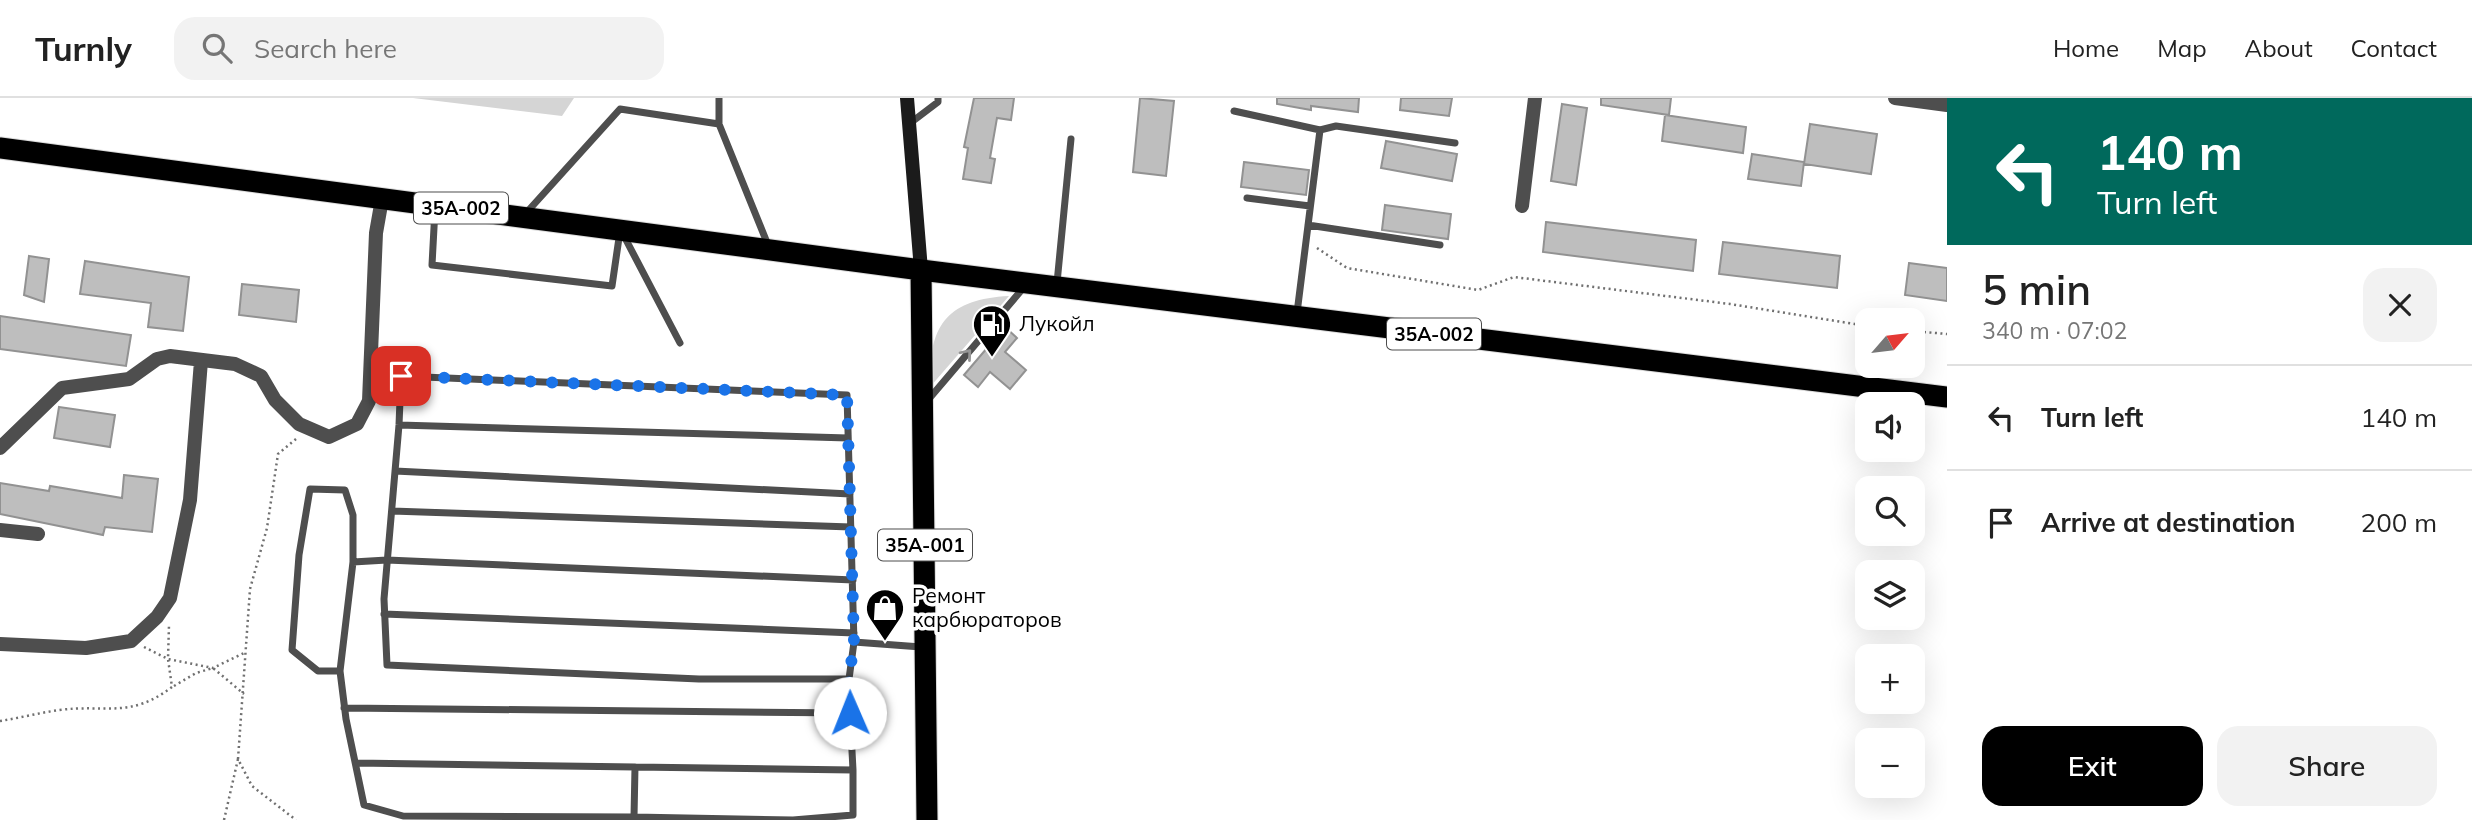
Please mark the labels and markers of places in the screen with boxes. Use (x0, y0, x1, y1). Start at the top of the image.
fuel station icon: Лукойл (971, 303, 1013, 358)
place label: Лукойл (1019, 310, 1095, 336)
pin (371, 346, 431, 406)
place label: Ремонт карбюраторов (912, 582, 1062, 632)
shop icon: Ремонт карбюраторов (864, 587, 906, 642)

